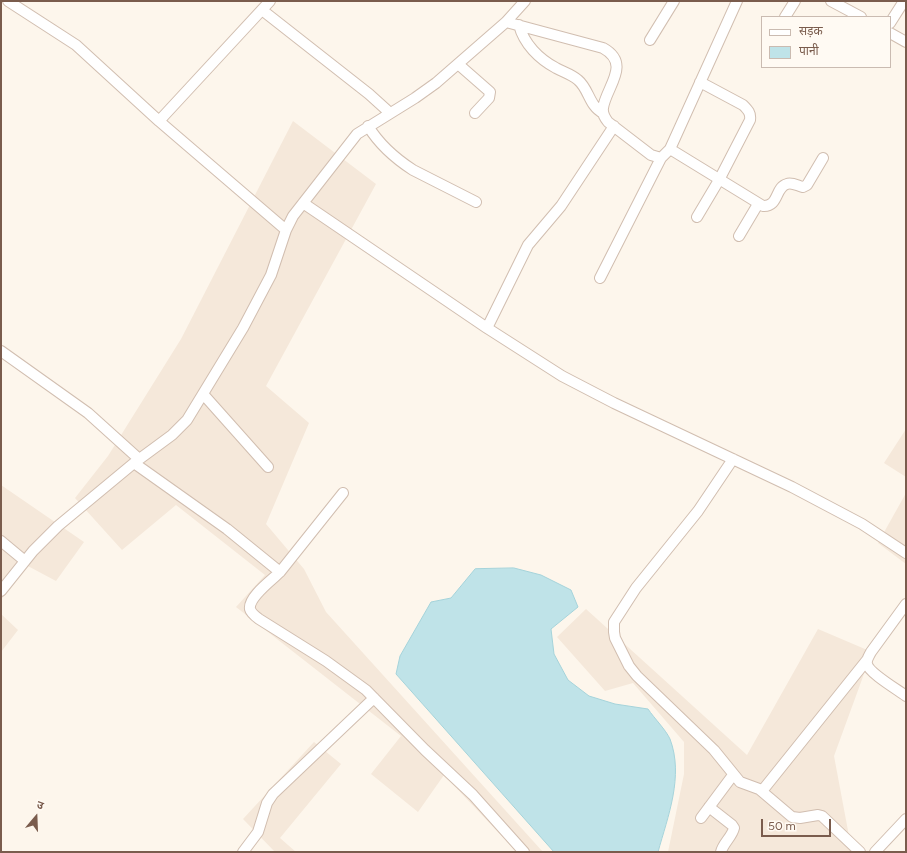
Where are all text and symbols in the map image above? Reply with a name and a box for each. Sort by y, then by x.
legend [761,16,891,68]
text: सड़क [799,24,823,38]
text: पानी [799,44,819,58]
north arrow [16,797,56,837]
text: उ [35,798,45,812]
scale bar [763,811,833,837]
text: 50 m [768,819,796,833]

